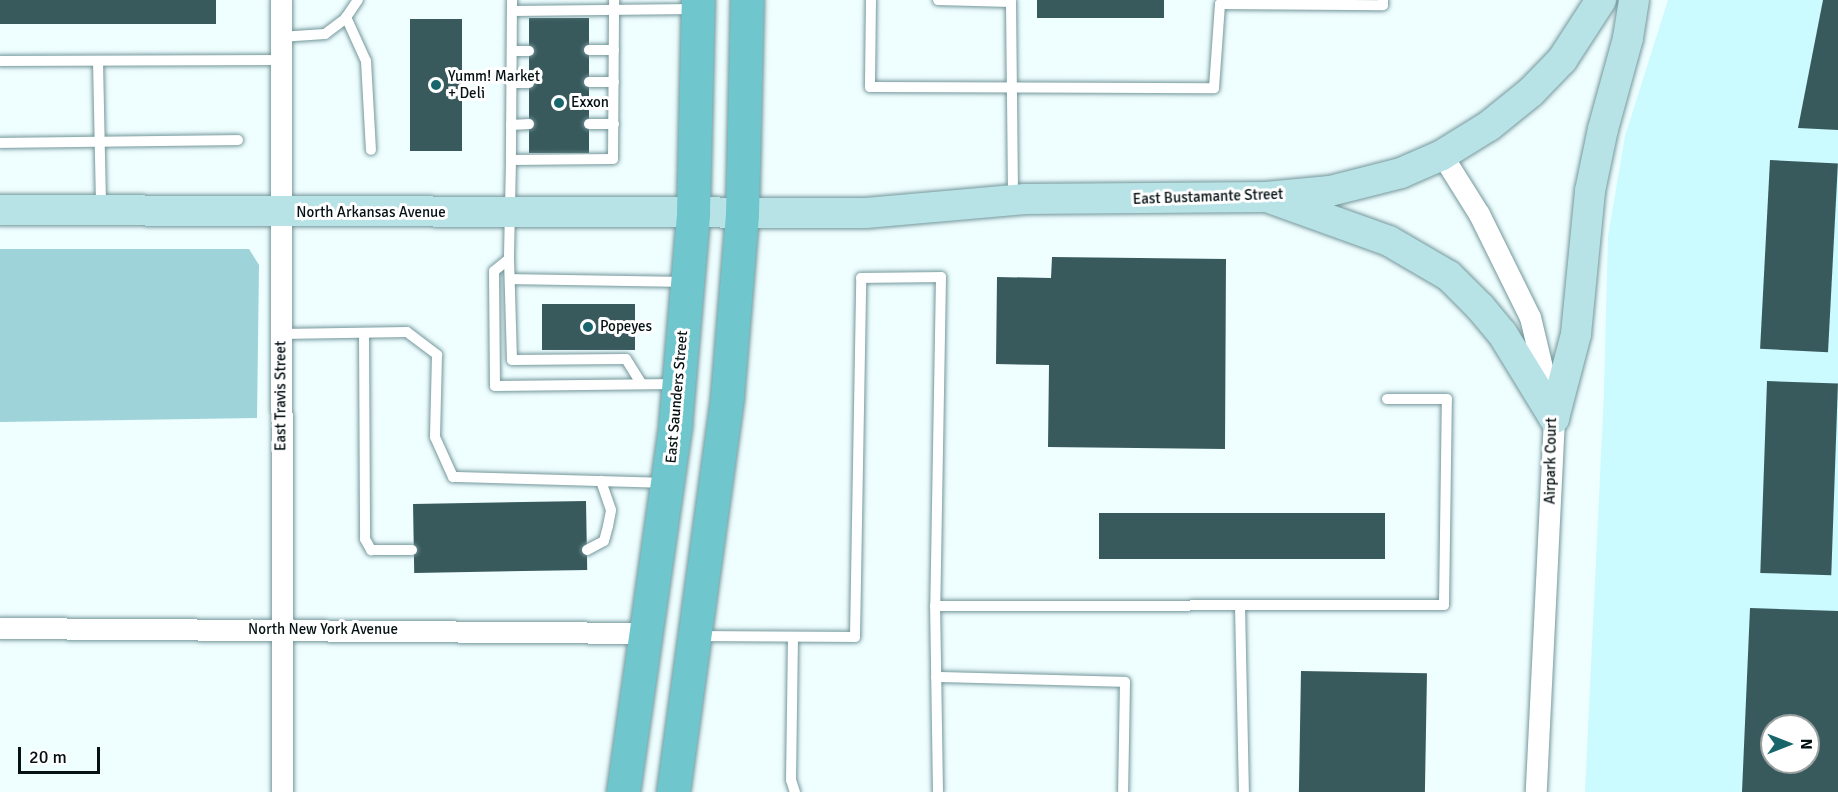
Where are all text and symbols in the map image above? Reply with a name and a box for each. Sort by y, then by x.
place label: Yumm! Market + Deli [448,67,540,102]
marker: Yumm! Market + Deli [429,78,443,92]
place label: Exxon [571,94,609,112]
marker: Exxon [552,96,566,110]
street label: East Bustamante Street [1132,185,1284,209]
street label: North Arkansas Avenue [296,204,446,222]
place label: Popeyes [600,318,652,336]
marker: Popeyes [581,320,595,334]
street label: East Saunders Street [662,330,692,464]
street label: East Travis Street [272,341,290,451]
street label: Airpark Court [1541,418,1561,504]
street label: North New York Avenue [248,621,398,639]
north arrow [1760,714,1820,774]
scale bar [21,735,104,773]
text: N [1796,738,1816,750]
text: 20 m [29,746,67,768]

